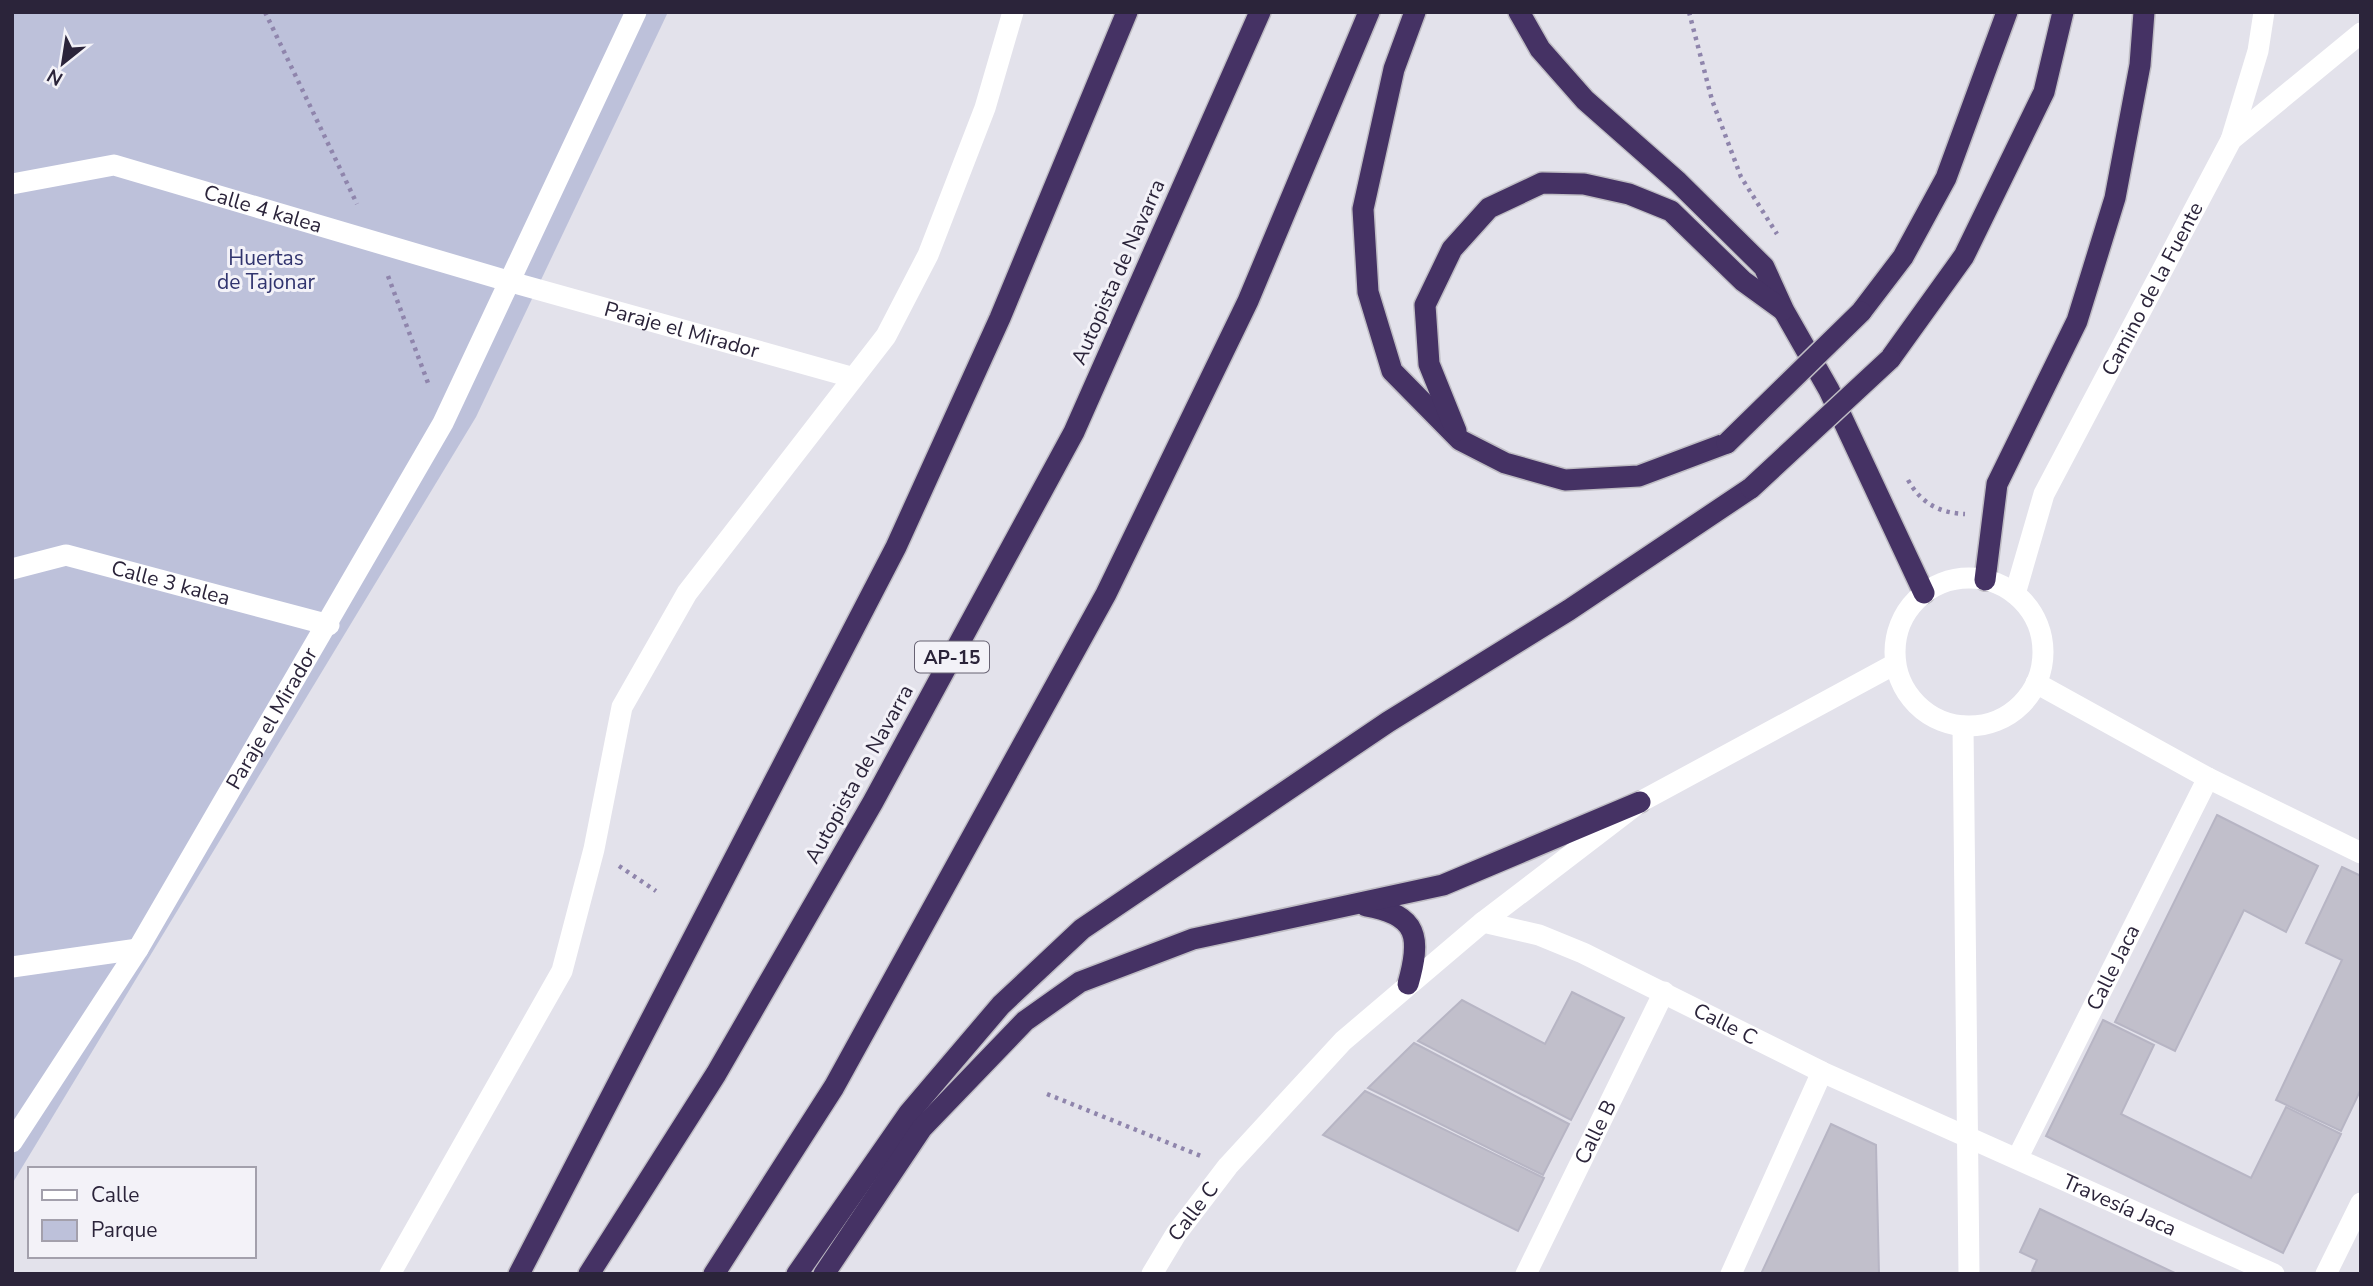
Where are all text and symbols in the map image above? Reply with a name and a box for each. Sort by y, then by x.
north arrow [28,28,98,98]
text: N [42,62,68,92]
street label: Autopista de Navarra [1065,175,1171,369]
street label: Calle 4 kalea [200,178,325,240]
street label: Camino de la Fuente [2095,197,2210,381]
park label: Huertas de Tajonar [217,244,316,296]
street label: Paraje el Mirador [601,295,763,365]
street label: Calle 3 kalea [108,554,233,612]
street label: Paraje el Mirador [220,642,324,795]
road number: AP-15 [915,642,989,672]
street label: Autopista de Navarra [798,680,920,868]
street label: Calle Jaca [2080,920,2146,1015]
street label: Calle C [1689,996,1762,1052]
street label: Calle B [1568,1095,1623,1169]
legend [28,1167,256,1258]
street label: Travesía Jaca [2058,1167,2181,1243]
street label: Calle C [1161,1176,1225,1247]
text: Calle [91,1181,139,1209]
text: Parque [91,1216,158,1244]

